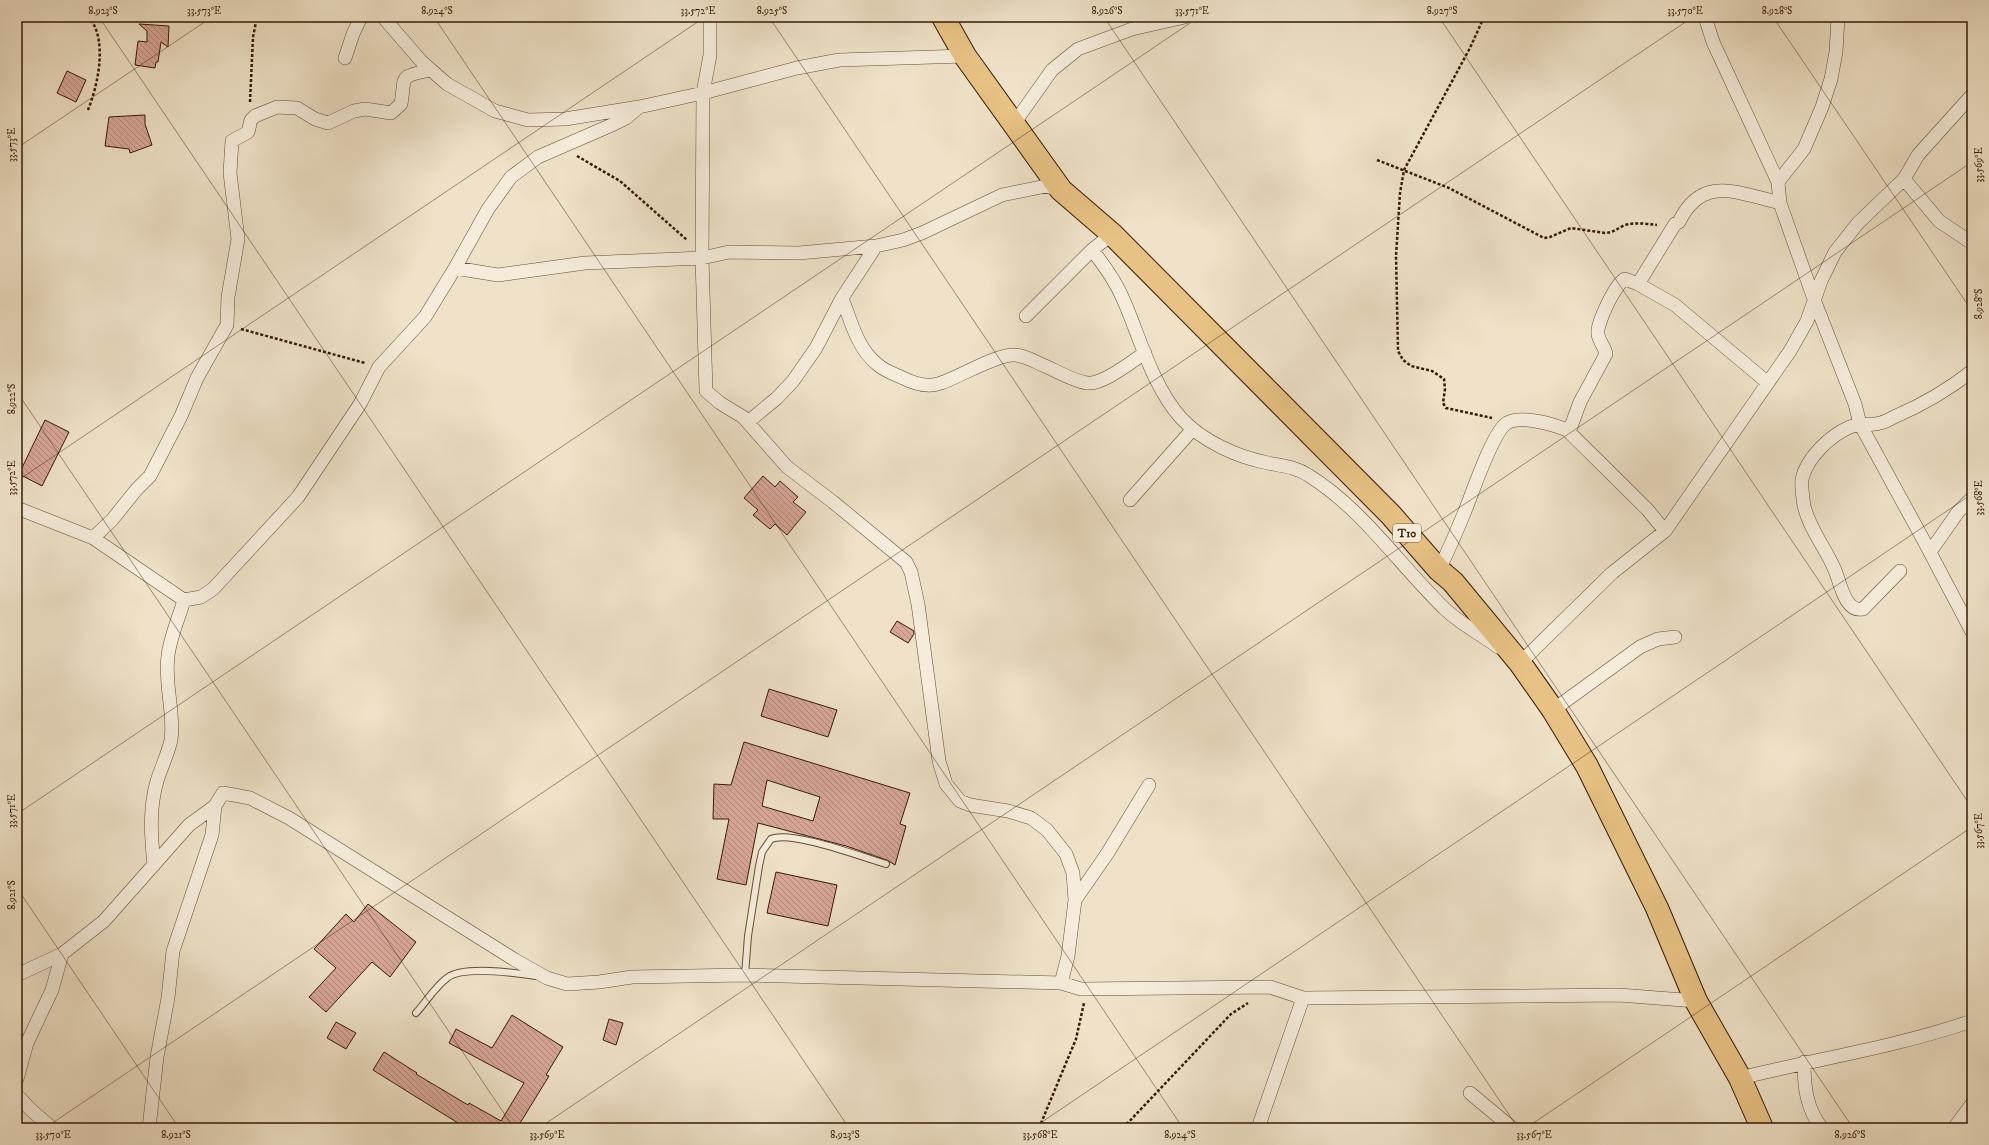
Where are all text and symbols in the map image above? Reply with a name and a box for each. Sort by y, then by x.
text: 8.923°S [88,5,118,17]
text: 33.573°E [187,5,221,17]
text: 8.924°S [421,5,453,17]
text: 33.572°E [680,5,716,17]
text: 8.925°S [757,5,787,17]
text: 8.926°S [1092,5,1122,17]
text: 33.571°E [1175,5,1209,17]
text: 8.927°S [1427,5,1457,17]
text: 33.570°E [1667,5,1703,17]
text: 8.928°S [1762,5,1792,17]
text: 33.573°E [6,128,18,162]
text: 33.569°E [1973,147,1985,183]
text: 8.928°S [1973,289,1985,319]
text: 8.922°S [6,384,18,414]
text: 33.572°E [6,460,18,496]
text: 33.568°E [1973,480,1985,516]
road number: T10 [1393,524,1421,542]
text: 33.571°E [6,794,18,828]
text: 33.567°E [1973,813,1985,849]
text: 8.921°S [6,880,18,910]
text: 33.570°E [35,1129,71,1141]
text: 8.921°S [161,1129,191,1141]
text: 33.569°E [529,1129,565,1141]
text: 8.923°S [830,1129,860,1141]
text: 33.568°E [1022,1129,1058,1141]
text: 8.924°S [1164,1129,1196,1141]
text: 33.567°E [1516,1129,1552,1141]
text: 8.926°S [1835,1129,1865,1141]

